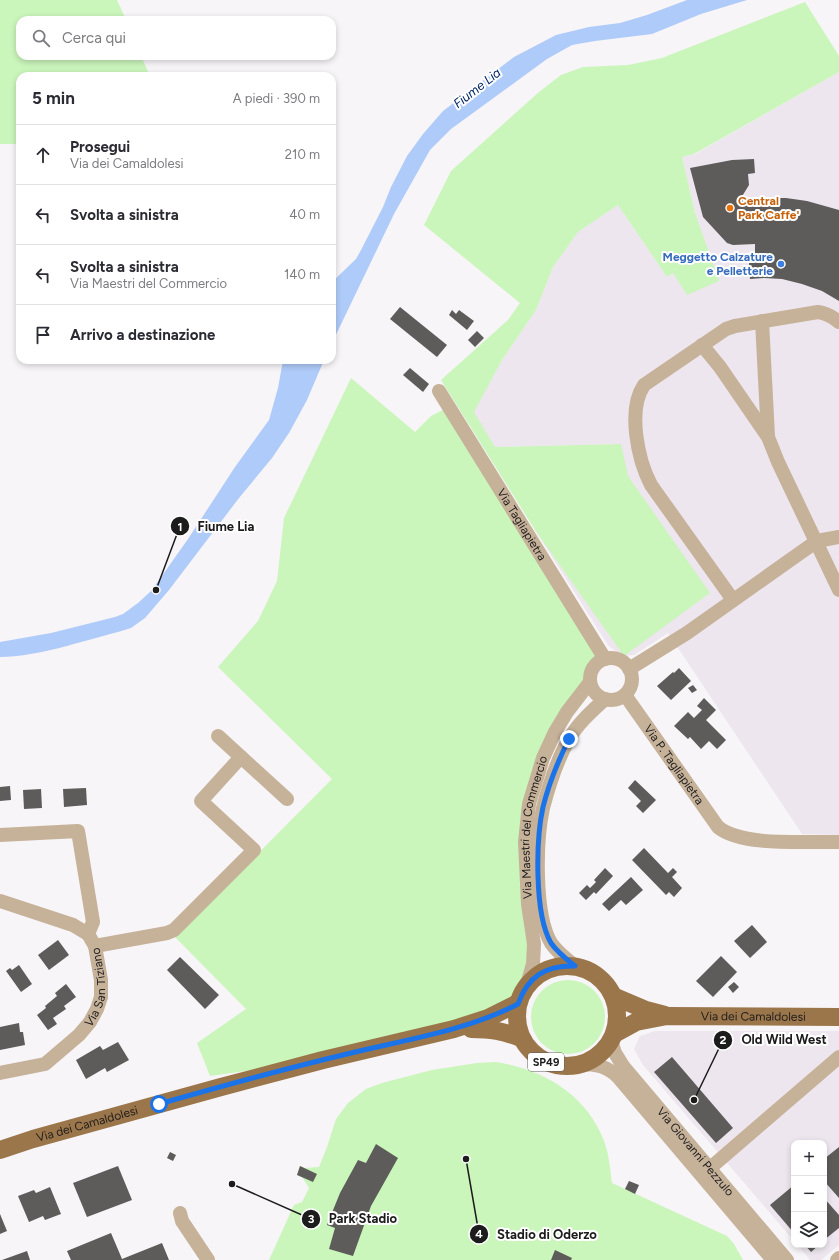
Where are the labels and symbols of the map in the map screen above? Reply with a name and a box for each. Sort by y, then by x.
water label: Fiume Lia [450,65,504,111]
place label: Central Park Caffe' [738,194,799,222]
marker: Central Park Caffe' [725,203,735,213]
place label: Meggetto Calzature e Pelletterie [663,250,773,278]
marker: Meggetto Calzature e Pelletterie [776,259,786,269]
street label: Via Tagliapietra [494,486,549,563]
callout: Fiume Lia [170,514,263,539]
text: Fiume Lia [198,519,255,534]
text: 1 [177,520,183,534]
street label: Via P. Tagliapietra [641,722,707,807]
route end [560,730,578,748]
street label: Via Maestri del Commercio [518,754,550,899]
street label: Via San Tiziano [82,947,108,1030]
street label: Via dei Camaldolesi [701,1009,806,1024]
callout: Old Wild West [713,1027,835,1052]
text: Old Wild West [741,1032,827,1047]
text: 2 [720,1033,727,1047]
road number: SP49 [528,1053,564,1071]
route start [150,1095,168,1113]
street label: Via dei Camaldolesi [35,1103,140,1145]
street label: Via Giovanni Pezzulo [654,1104,737,1199]
callout: Park Stadio [301,1206,405,1231]
text: Park Stadio [329,1211,398,1226]
text: 3 [308,1212,315,1226]
callout: Stadio di Oderzo [469,1222,605,1247]
text: 4 [475,1227,483,1241]
text: Stadio di Oderzo [497,1227,597,1242]

